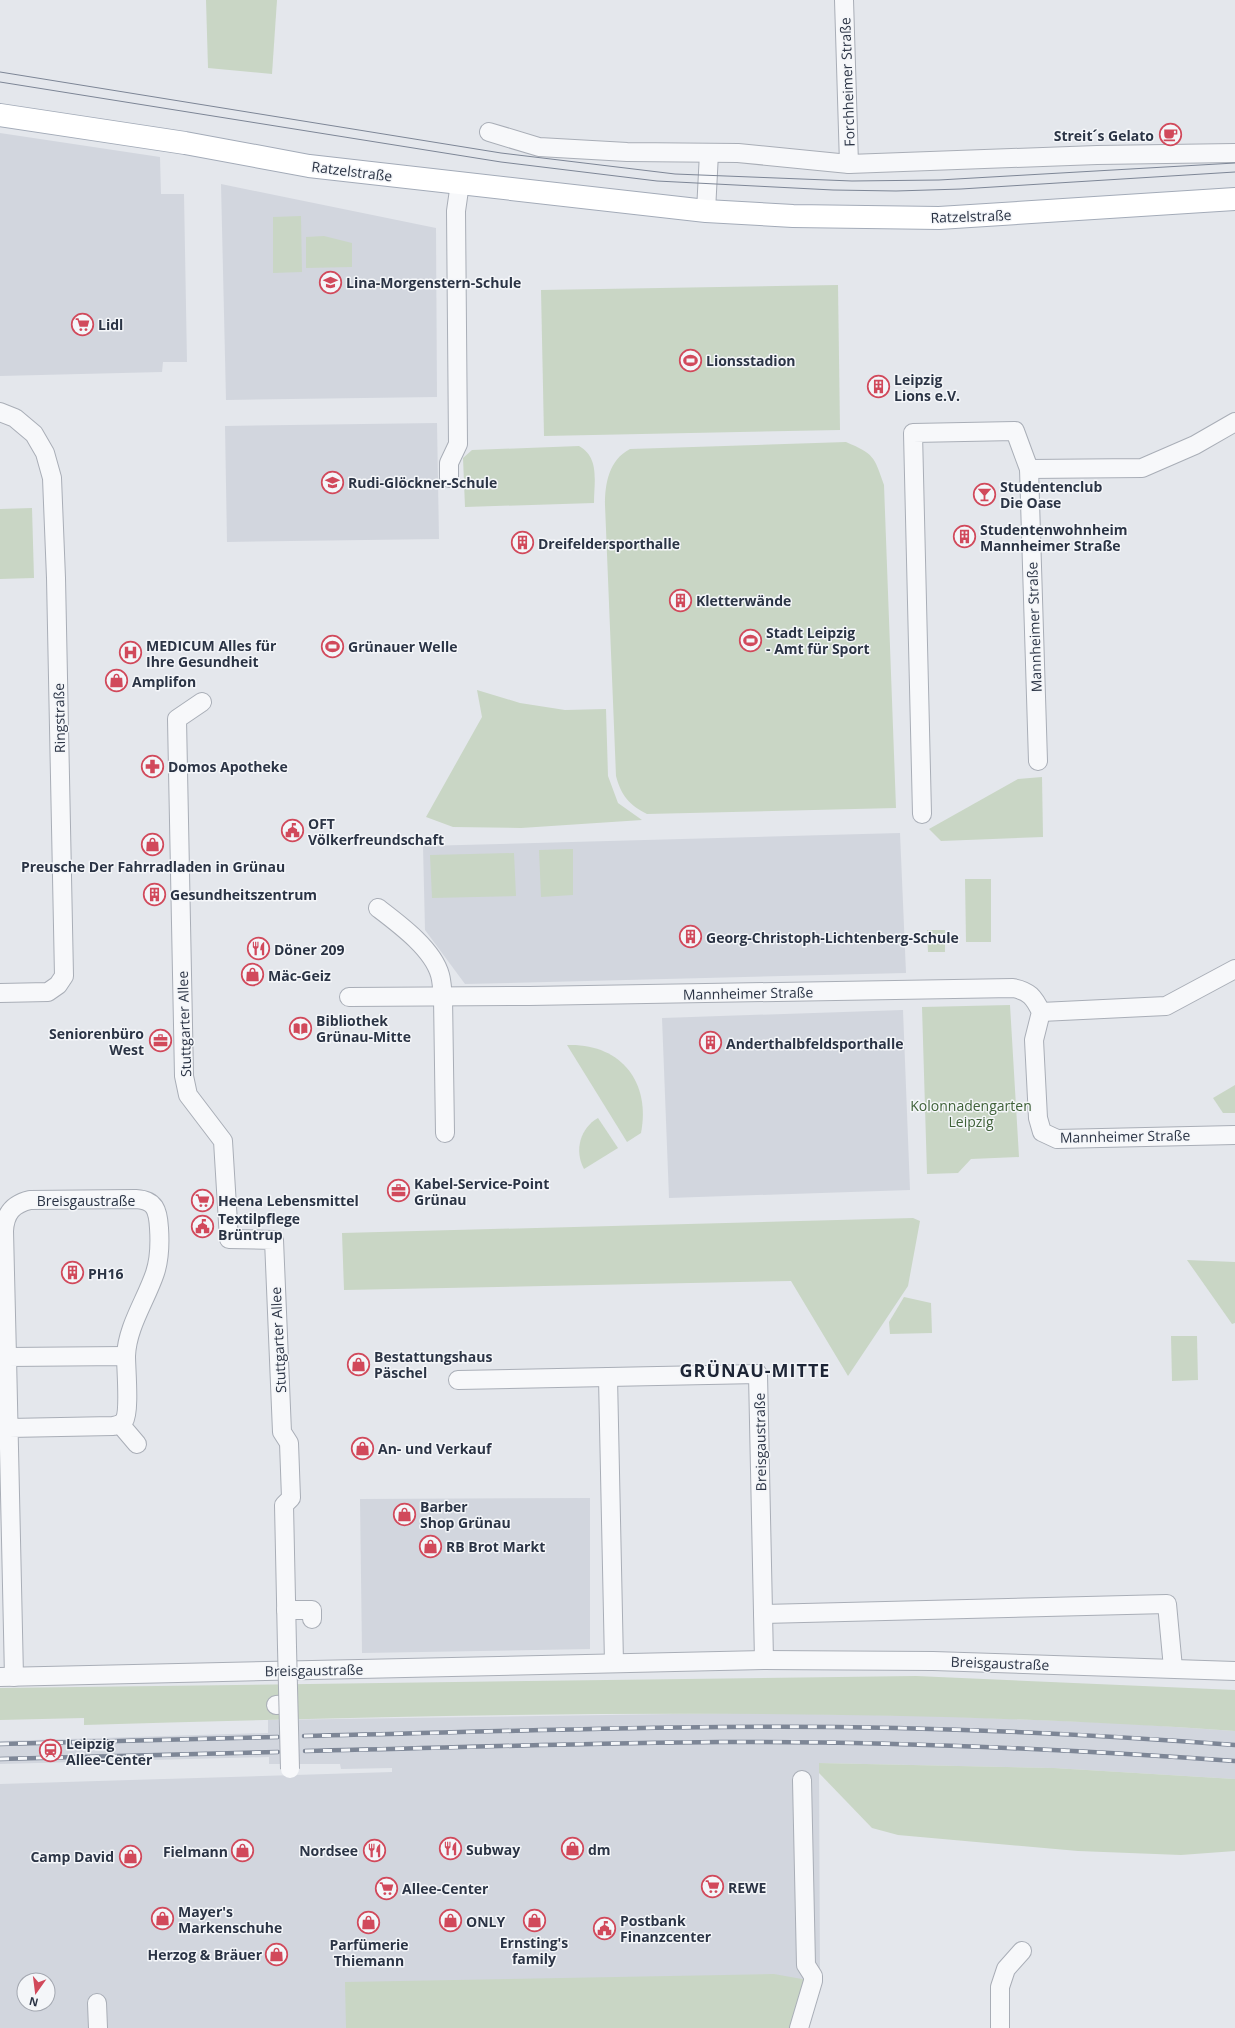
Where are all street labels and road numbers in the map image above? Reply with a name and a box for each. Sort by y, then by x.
street label: Forchheimer Straße [835,17,859,147]
street label: Ratzelstraße [311,157,394,185]
street label: Ratzelstraße [930,205,1012,227]
street label: Mannheimer Straße [1022,561,1046,693]
street label: Ringstraße [49,683,69,753]
street label: Stuttgarter Allee [173,970,195,1077]
street label: Mannheimer Straße [683,982,814,1004]
street label: Mannheimer Straße [1060,1125,1191,1147]
street label: Breisgaustraße [37,1191,135,1210]
street label: Stuttgarter Allee [266,1286,290,1394]
street label: Breisgaustraße [750,1392,770,1491]
street label: Breisgaustraße [950,1652,1050,1674]
street label: Breisgaustraße [265,1660,364,1680]

